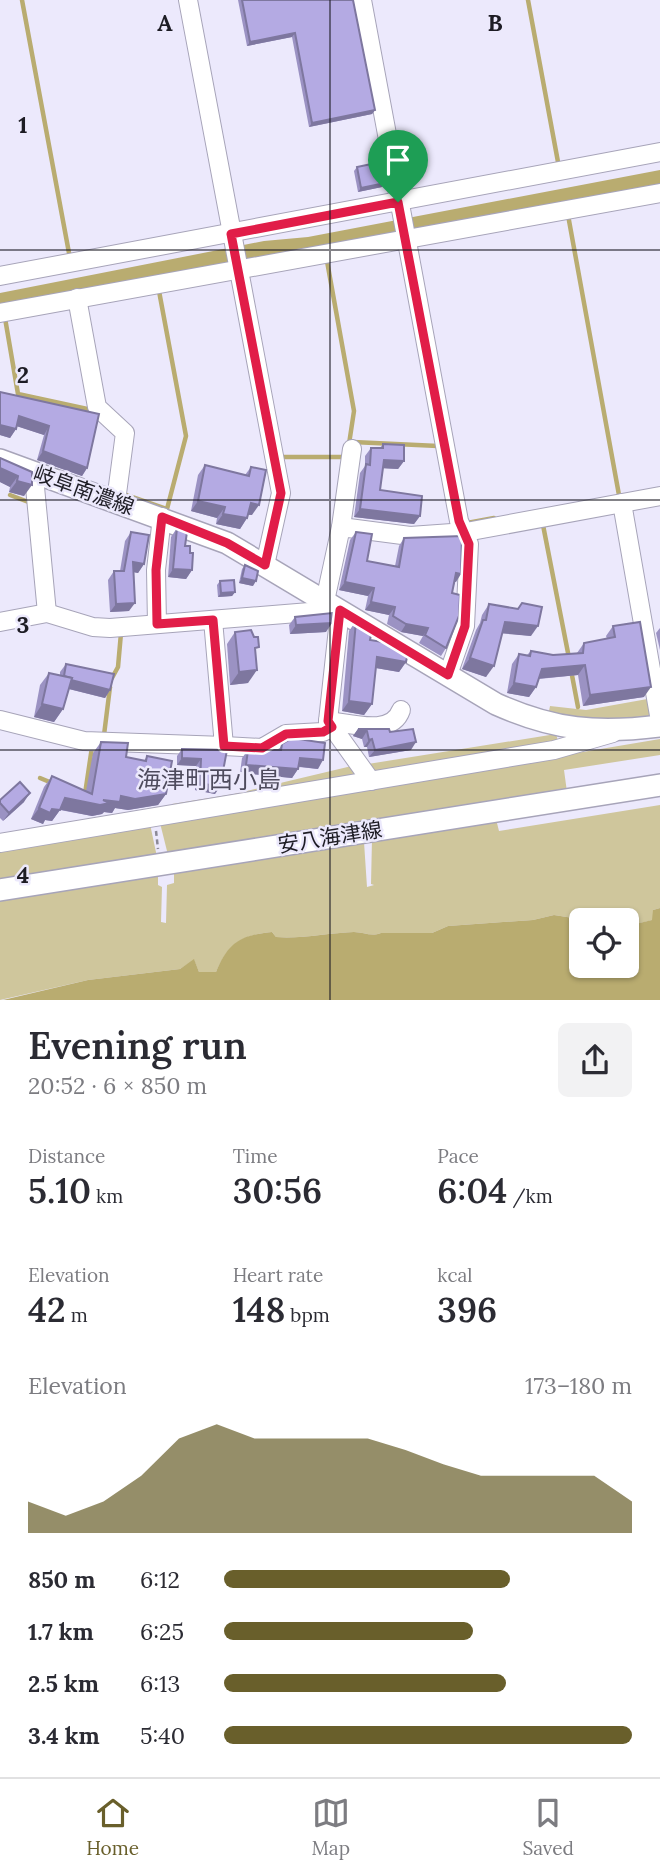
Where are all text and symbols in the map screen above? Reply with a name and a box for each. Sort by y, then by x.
text: A [157,8,173,37]
text: B [487,8,503,37]
text: 1 [18,110,28,139]
pin [368,130,428,202]
icon: arrive [379,141,417,179]
text: 2 [17,360,29,389]
street label: 岐阜南濃線 [30,459,138,521]
text: 3 [17,610,29,639]
district label: 海津町西小島 [137,764,281,795]
street label: 安八海津線 [276,815,384,859]
text: 4 [17,860,29,889]
map controls [569,908,639,978]
button: locate [569,908,639,978]
text: Evening run [28,1021,247,1069]
button: share [558,1023,632,1097]
text: 20:52 · 6 × 850 m [28,1071,207,1100]
text: Distance [28,1144,105,1168]
text: Time [233,1144,277,1168]
text: Pace [437,1144,479,1168]
text: 5.10 [28,1168,91,1213]
text: 30:56 [233,1168,322,1213]
text: 6:04 [437,1168,507,1213]
text: km [91,1184,123,1208]
text: /km [507,1184,553,1208]
text: Elevation [28,1263,110,1287]
text: Heart rate [233,1263,323,1287]
text: kcal [437,1263,472,1287]
text: 42 [28,1287,66,1332]
text: 148 [233,1287,285,1332]
text: 396 [437,1287,497,1332]
text: m [66,1303,88,1327]
text: bpm [285,1303,330,1327]
text: Elevation [28,1371,127,1400]
text: 173–180 m [525,1371,632,1400]
text: 850 m [28,1565,95,1594]
text: 6:12 [140,1565,180,1594]
text: 1.7 km [28,1617,94,1646]
text: 6:25 [140,1617,184,1646]
text: 2.5 km [28,1669,99,1698]
text: 6:13 [140,1669,180,1698]
text: 3.4 km [28,1721,100,1750]
text: 5:40 [140,1721,185,1750]
tab: Home [86,1794,139,1860]
tab: Map [311,1794,350,1860]
tab: Saved [522,1794,574,1860]

